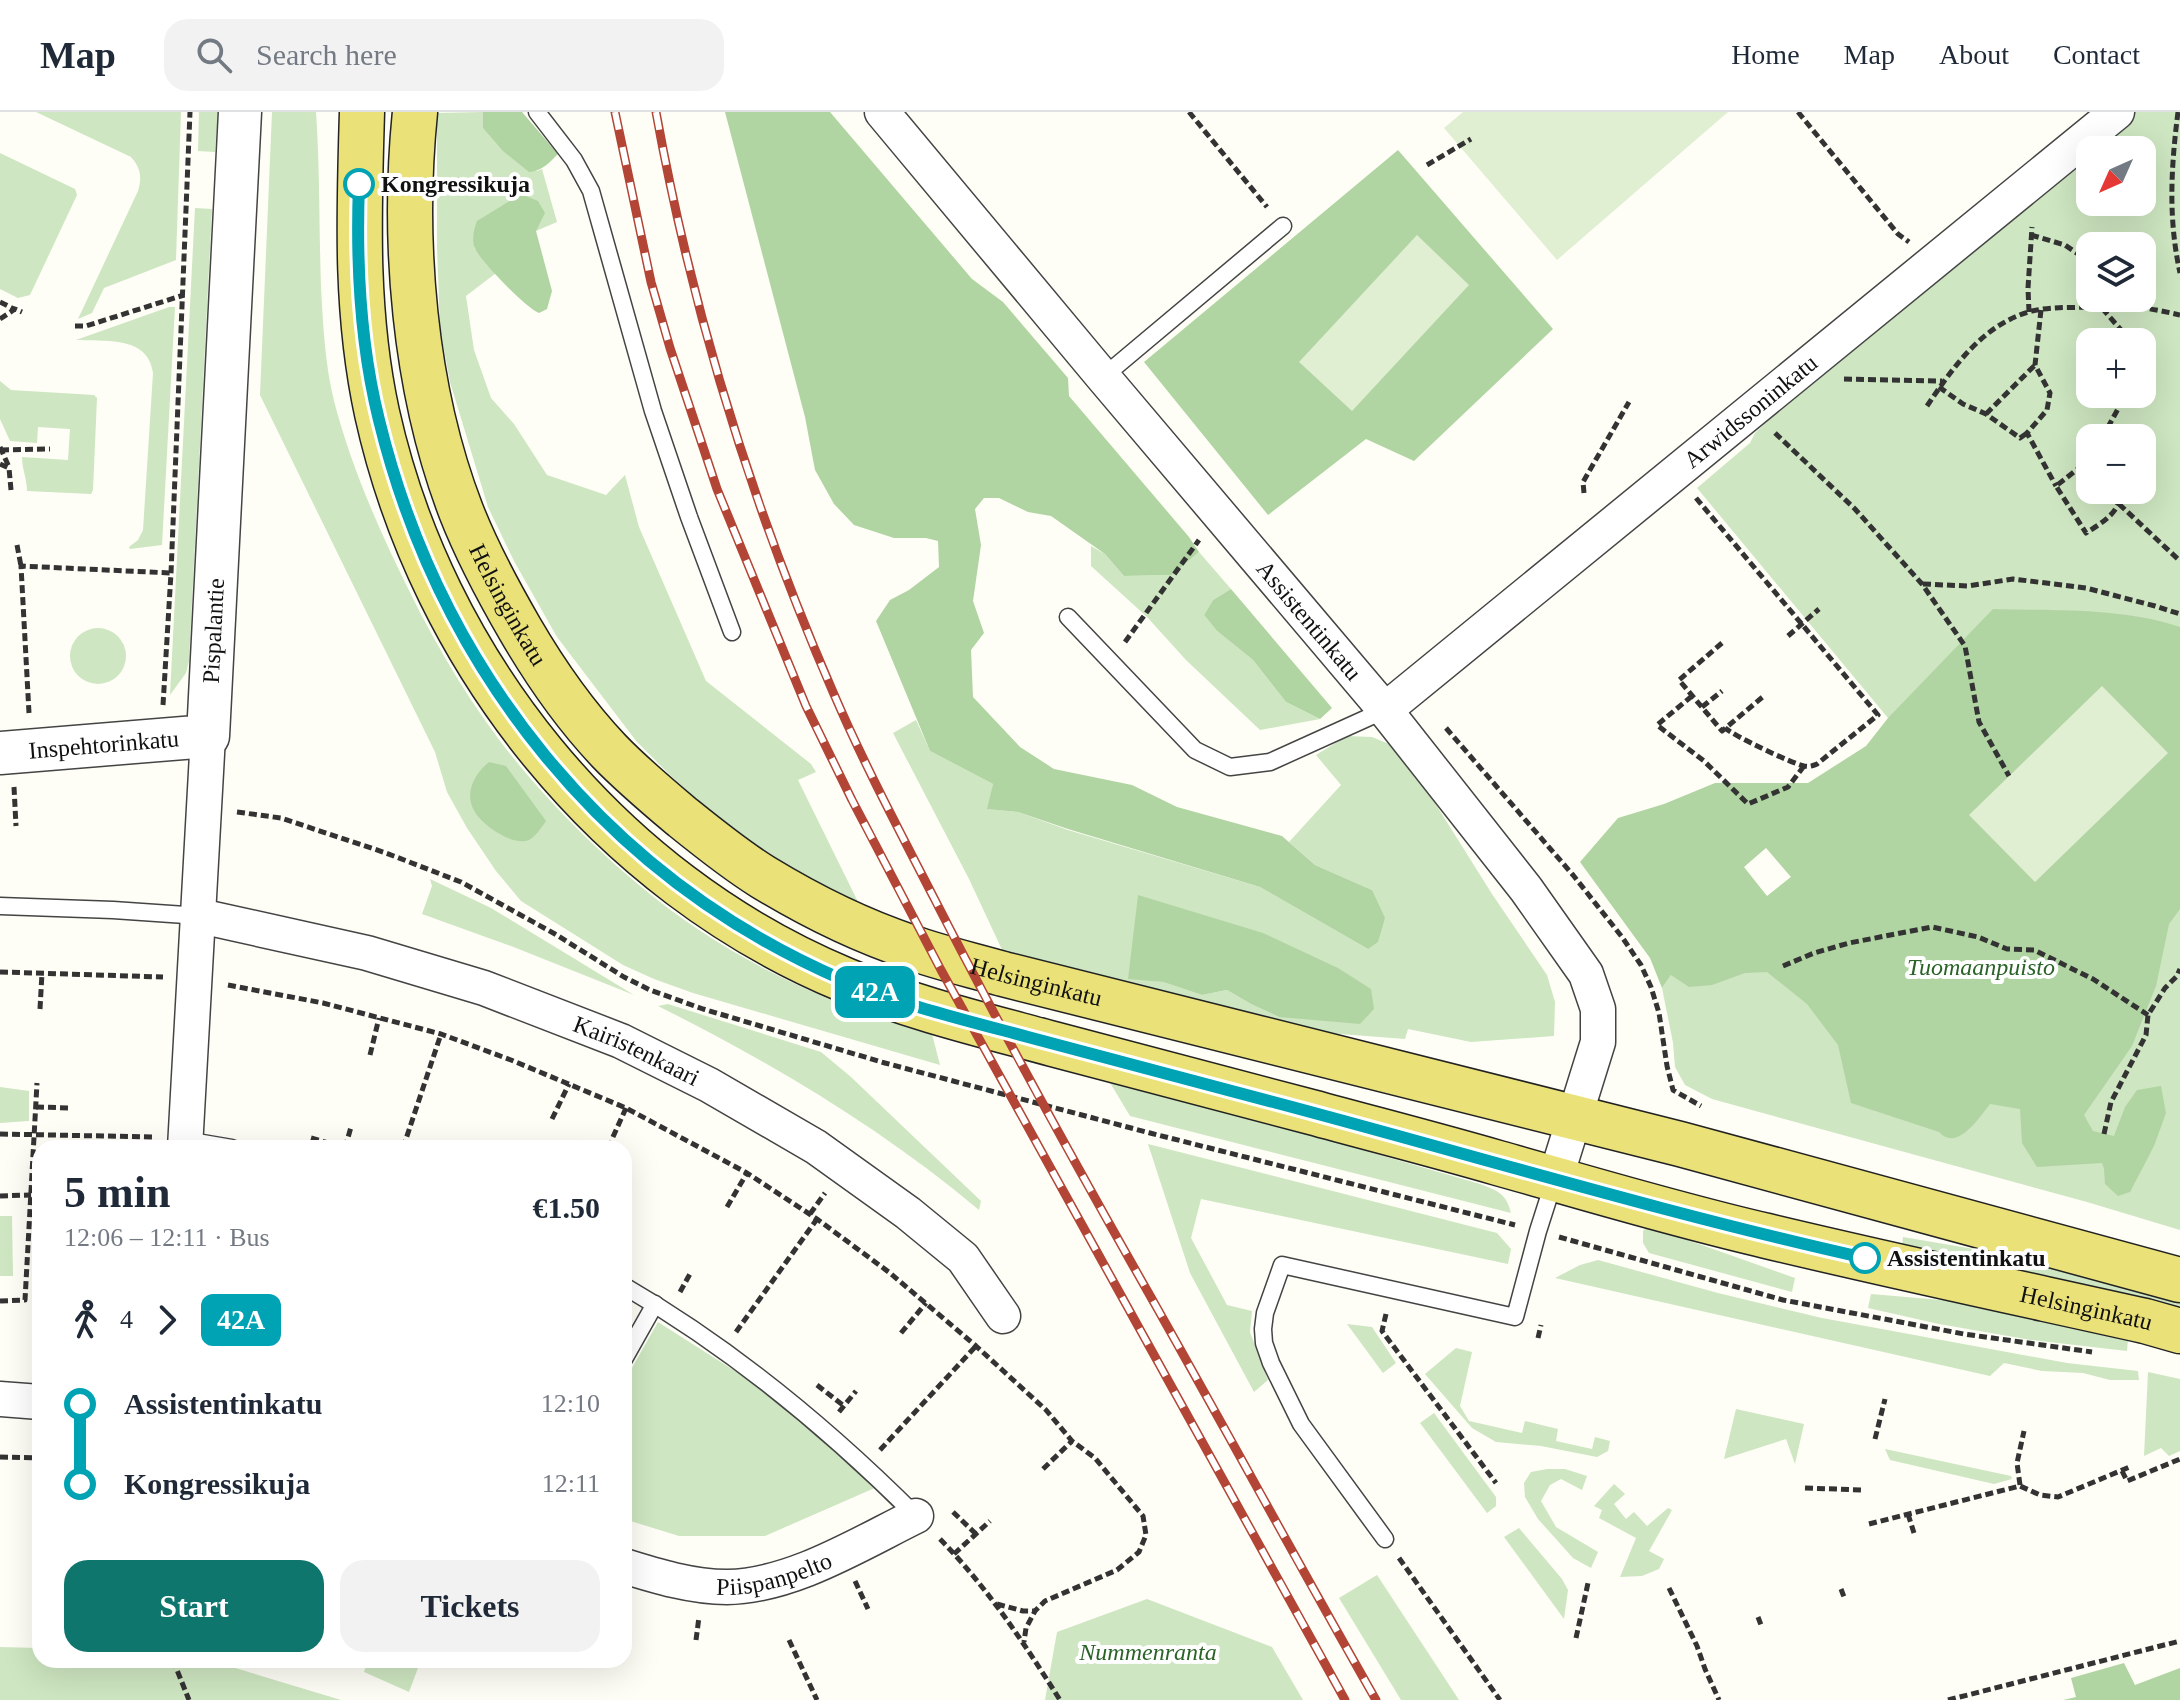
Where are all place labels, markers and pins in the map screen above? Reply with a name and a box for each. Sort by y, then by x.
marker: Kongressikuja [344,169,374,199]
place label: Kongressikuja [381,171,530,197]
marker: Assistentinkatu [1850,1243,1880,1273]
place label: Assistentinkatu [1887,1245,2046,1271]

